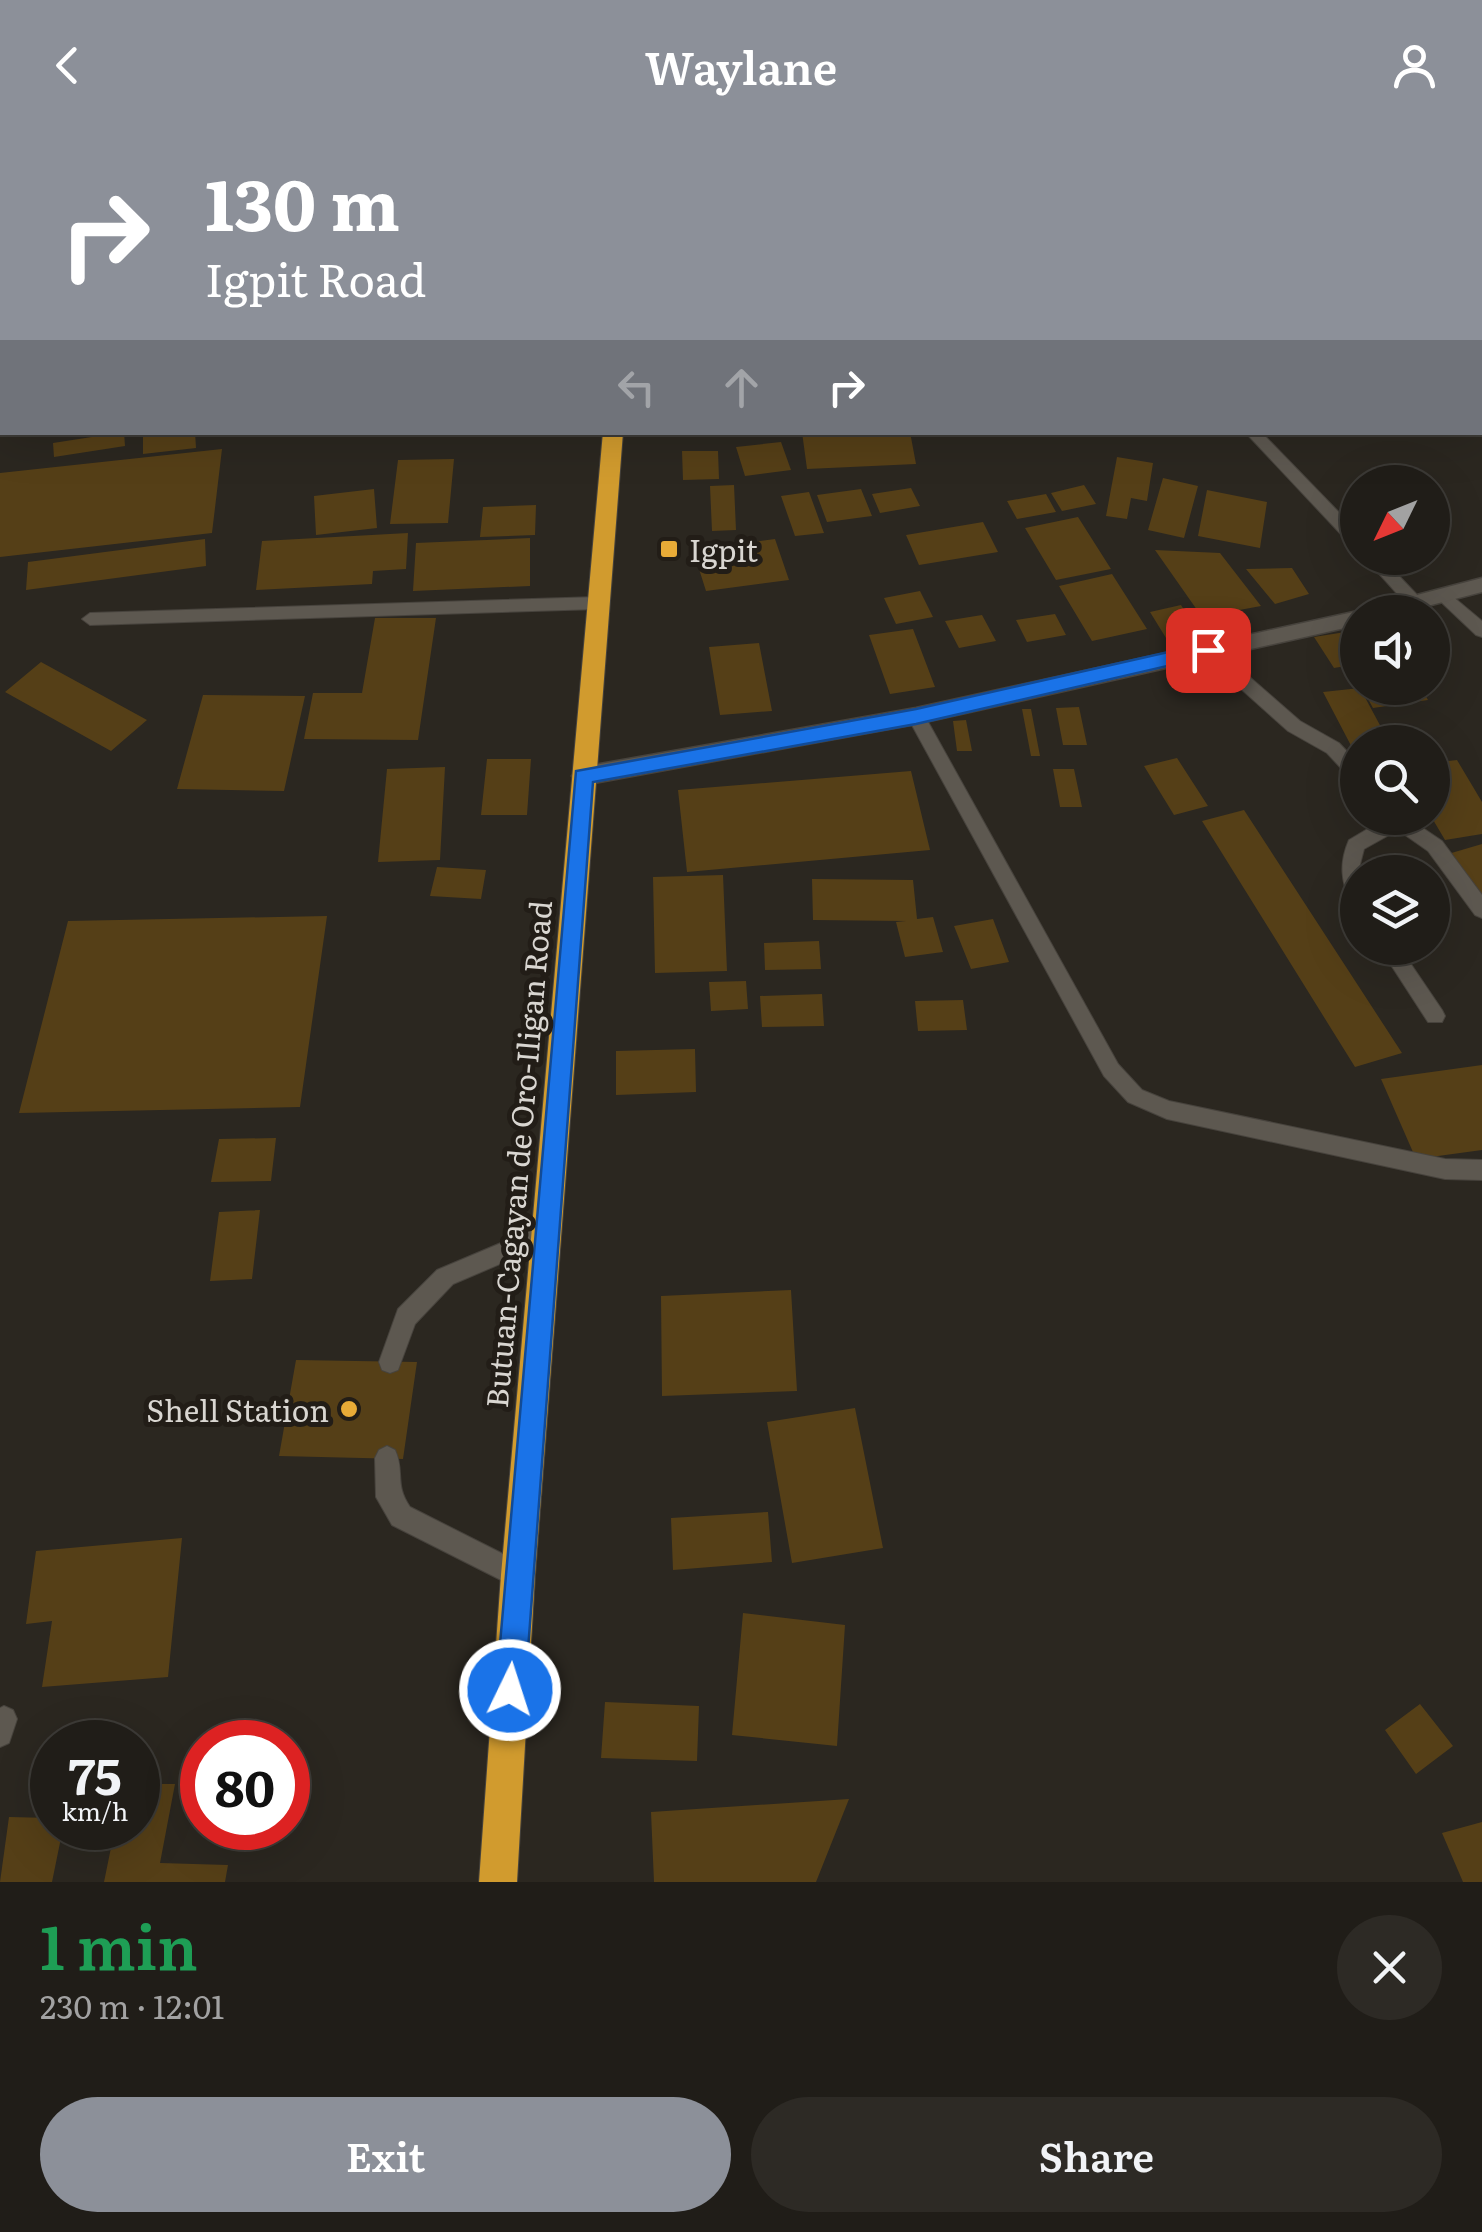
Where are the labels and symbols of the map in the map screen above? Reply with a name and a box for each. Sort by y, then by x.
north arrow [1340,465,1450,575]
place label: Igpit [689,527,758,571]
marker: Igpit [658,538,680,560]
pin [1166,608,1251,693]
street label: Butuan-Cagayan de Oro-Iligan Road [473,898,561,1410]
place label: Shell Station [146,1387,329,1431]
marker: Shell Station [338,1398,360,1420]
position arrow [458,1638,562,1742]
speed limit sign: 80 [180,1720,310,1850]

